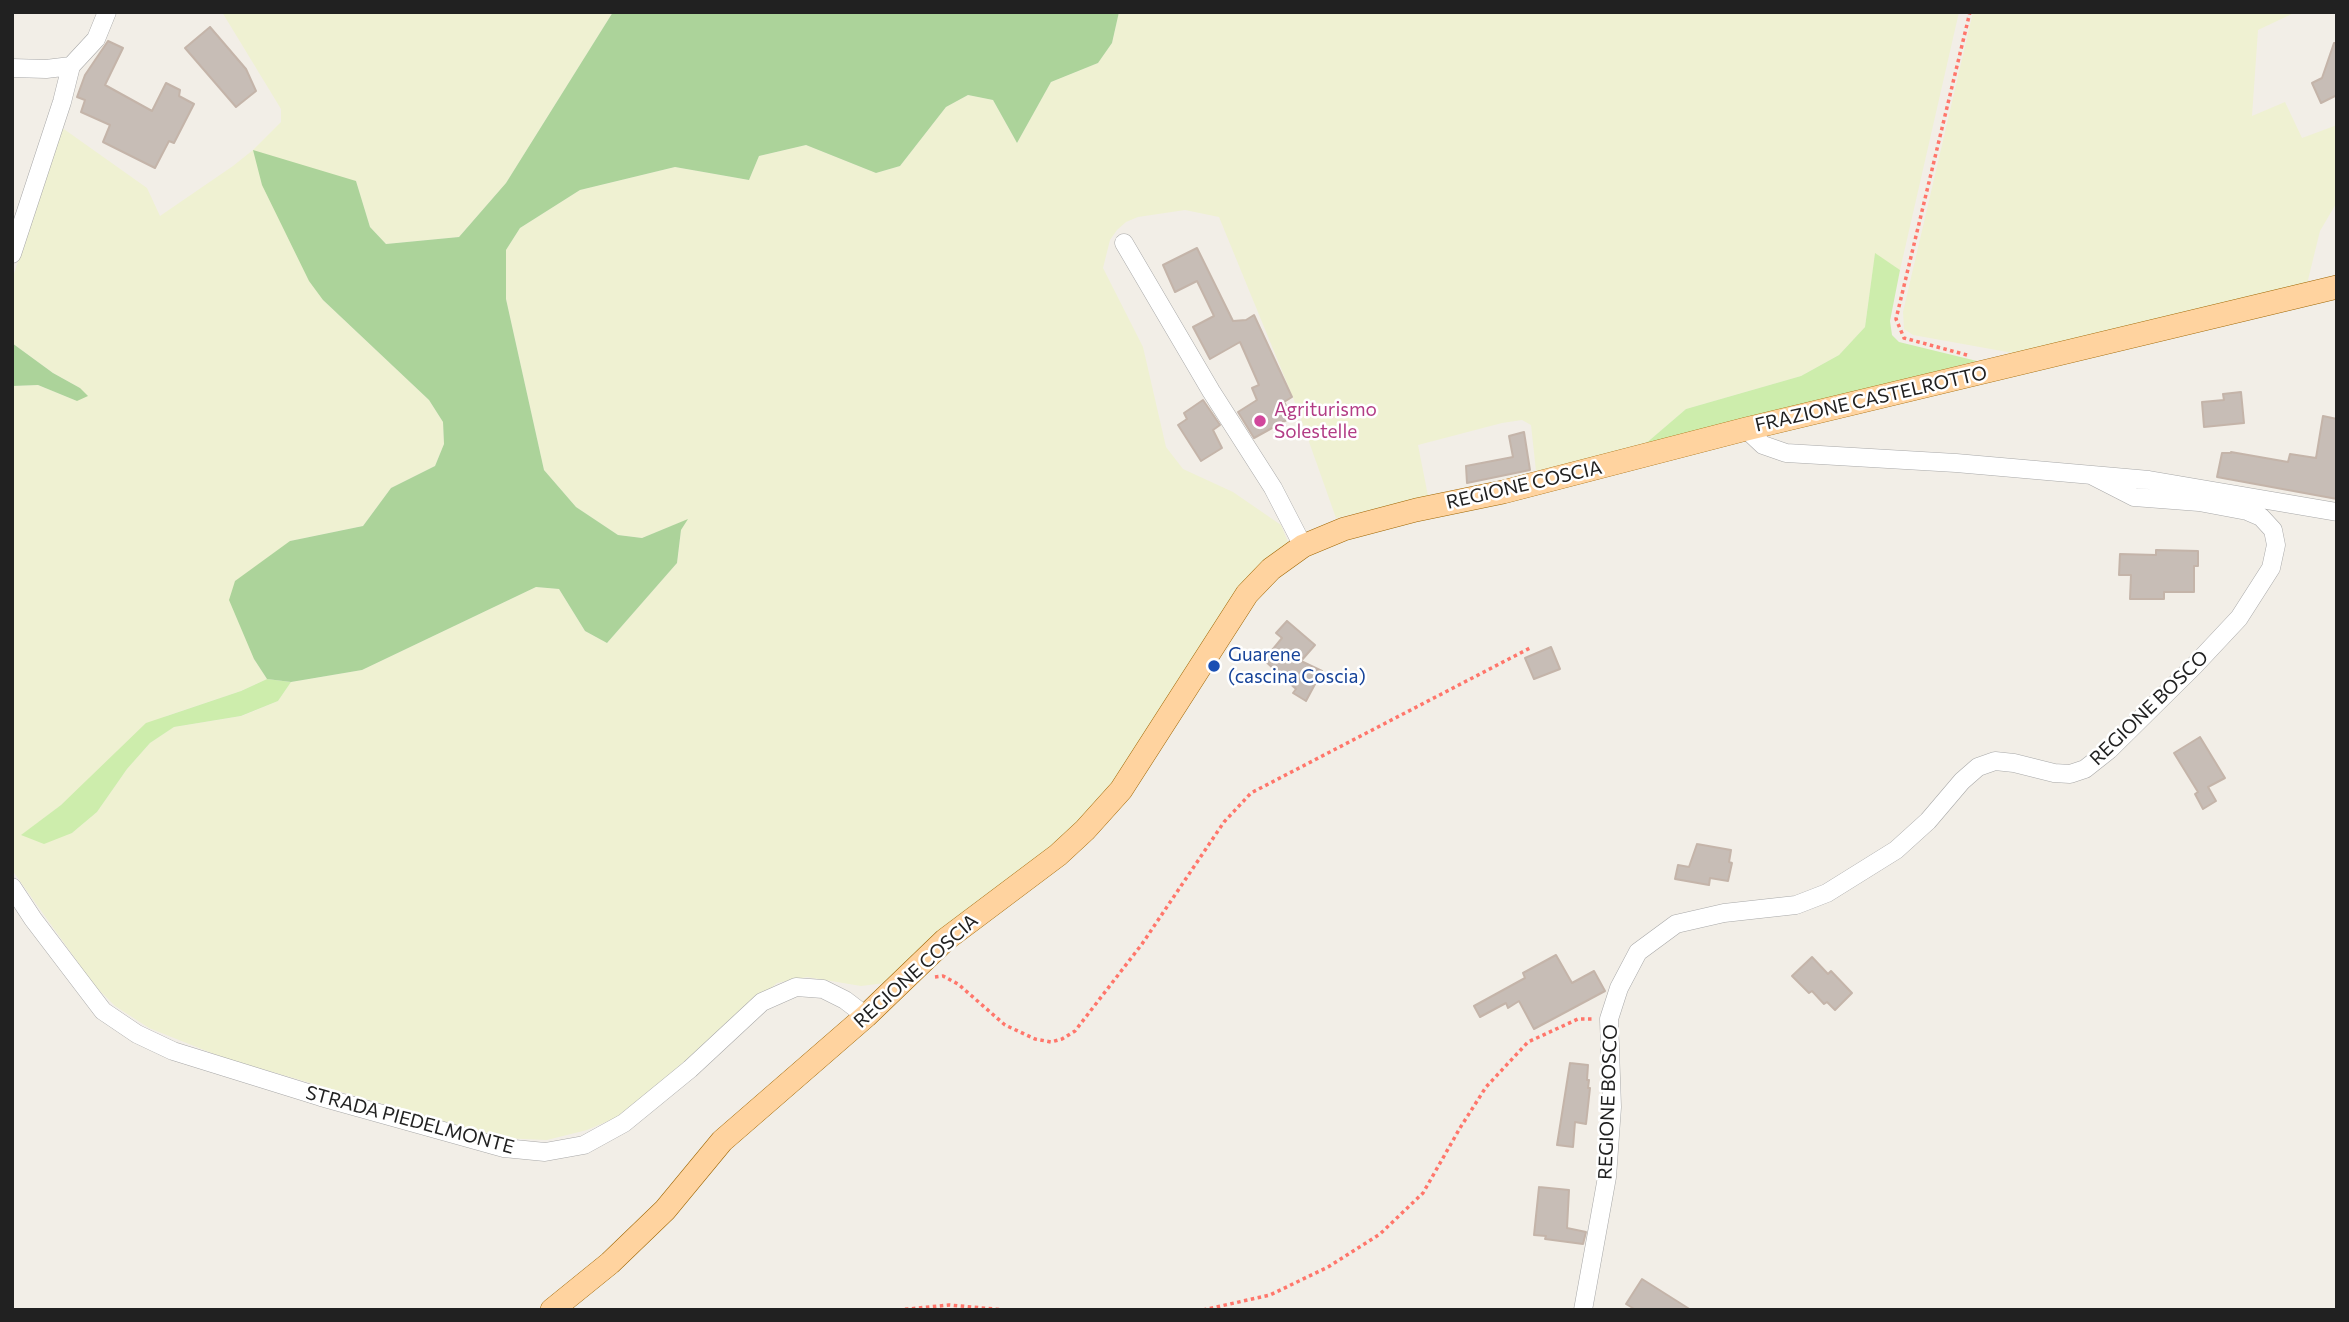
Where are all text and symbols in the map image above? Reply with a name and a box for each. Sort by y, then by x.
street label: FRAZIONE CASTELROTTO [1753,361,1989,437]
place label: Agriturismo Solestelle [1274,399,1377,443]
marker: Agriturismo Solestelle [1252,413,1268,429]
street label: REGIONE COSCIA [1444,456,1604,514]
place label: Guarene (cascina Coscia) [1228,644,1366,688]
street label: REGIONE BOSCO [2085,646,2213,770]
marker: Guarene (cascina Coscia) [1206,658,1222,674]
street label: REGIONE COSCIA [849,909,983,1033]
street label: REGIONE BOSCO [1594,1024,1622,1180]
street label: STRADA PIEDELMONTE [303,1081,517,1159]

